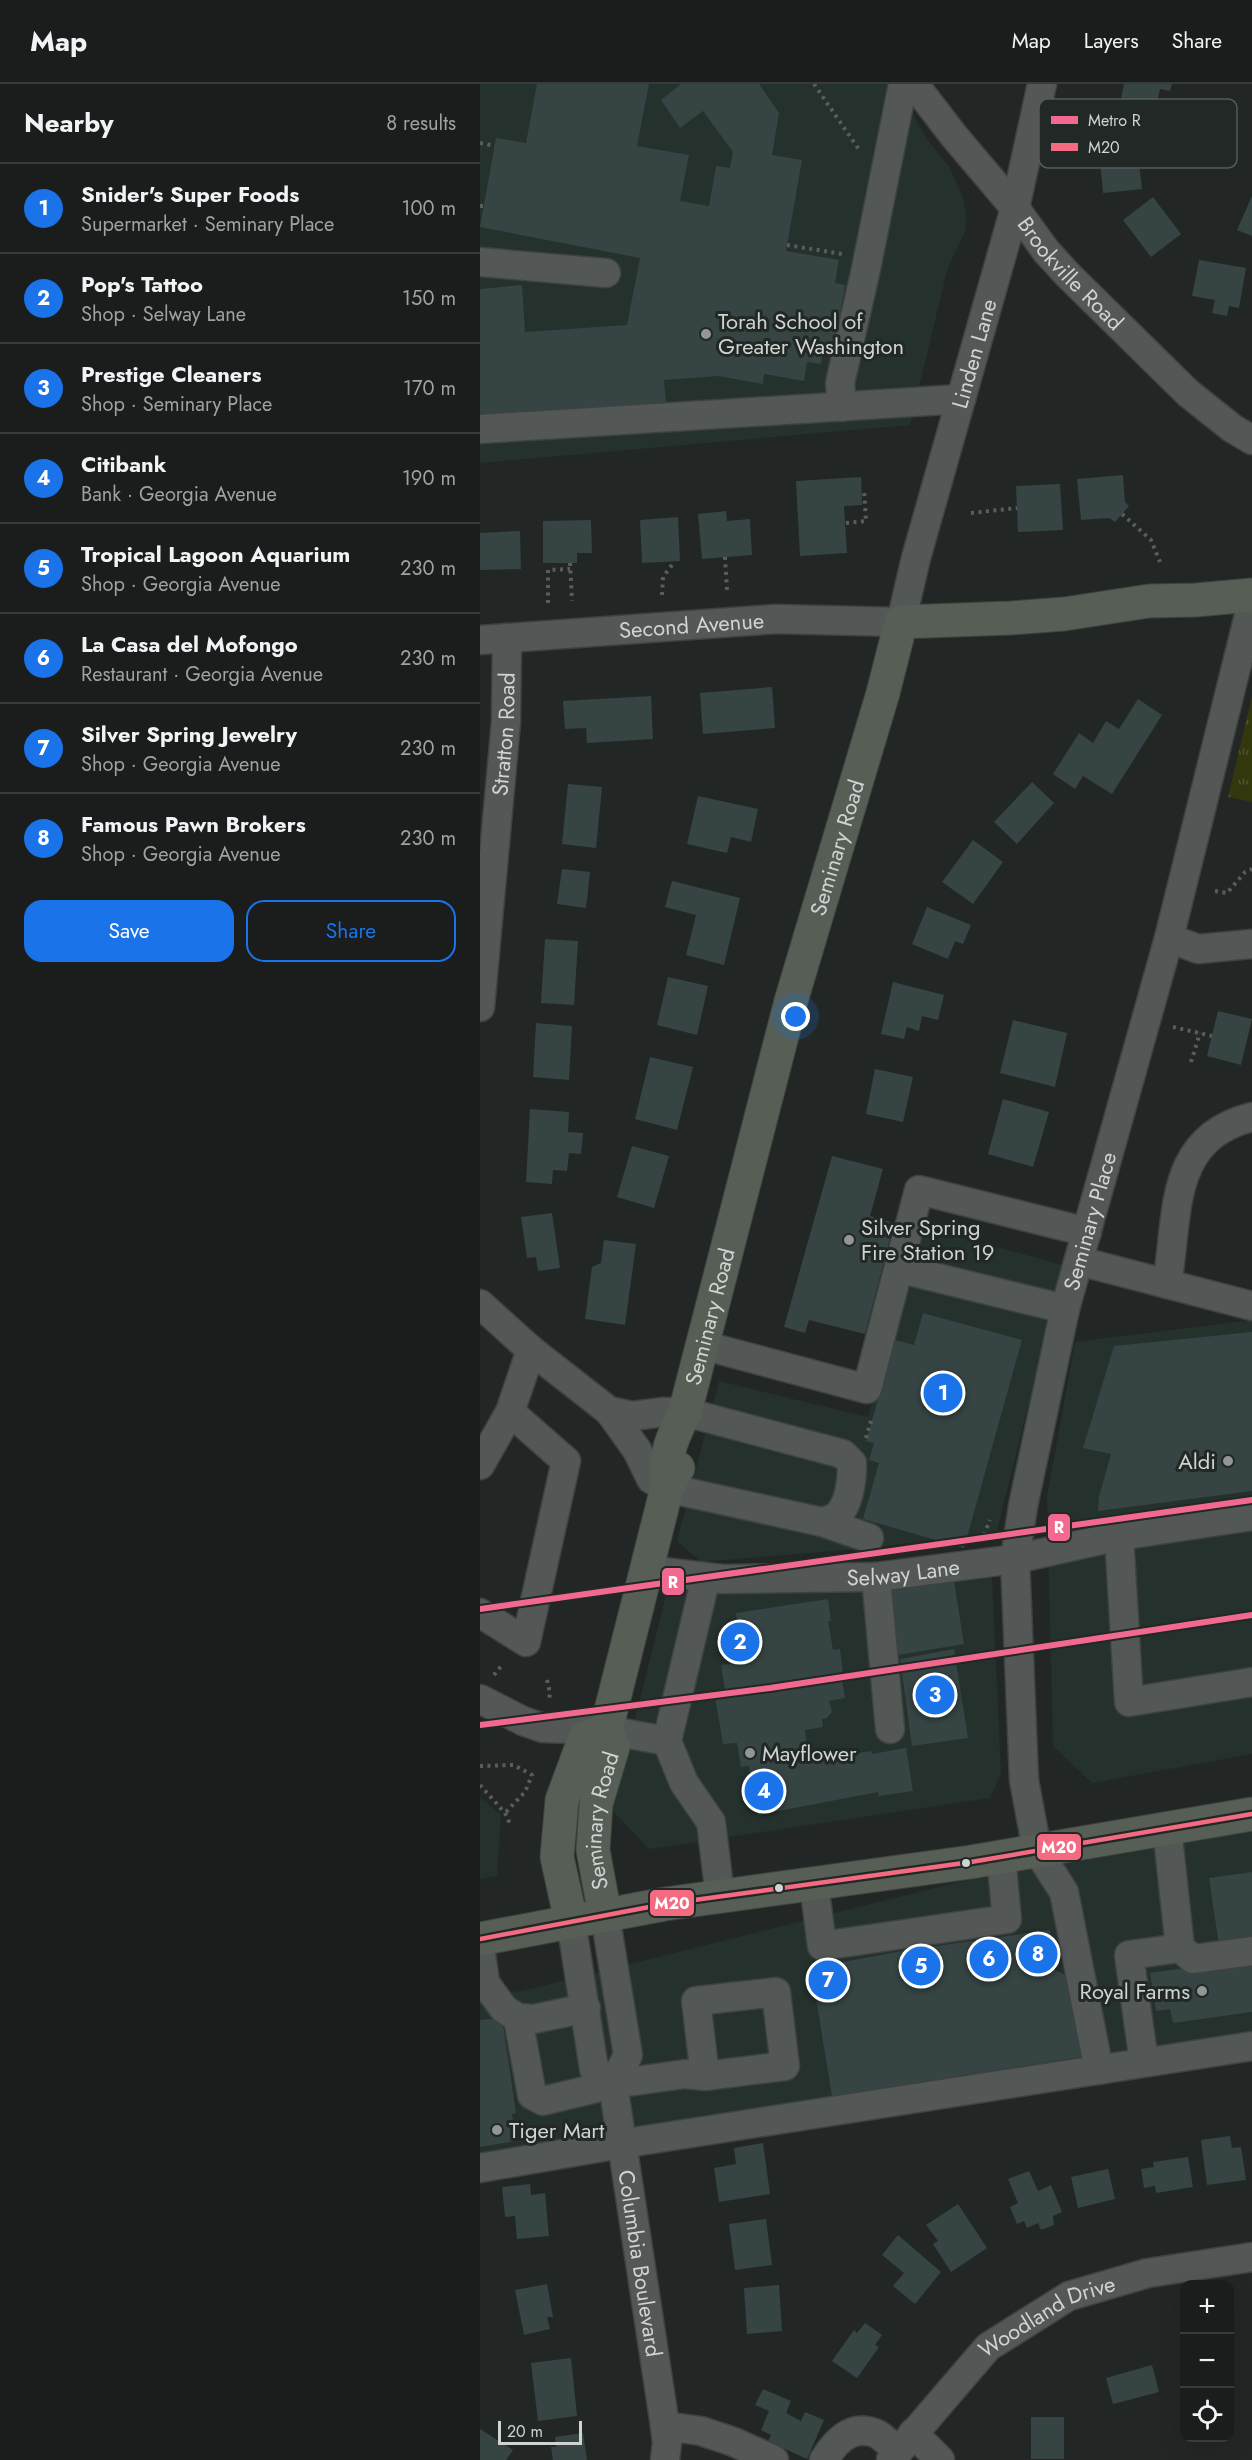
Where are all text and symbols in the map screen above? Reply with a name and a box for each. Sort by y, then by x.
text: Map [30,21,87,62]
text: Map [1012,26,1051,56]
text: Layers [1084,26,1139,56]
text: Share [1172,26,1222,56]
legend [1039,99,1237,168]
text: Nearby [24,104,113,142]
text: 8 results [386,109,456,138]
text: Metro R [1088,109,1141,132]
text: M20 [1088,136,1120,159]
text: Snider's Super Foods [81,178,299,210]
text: 1 [38,194,49,223]
text: 100 m [401,194,456,223]
text: Supermarket · Seminary Place [81,210,334,239]
street label: Brookville Road [1010,210,1131,337]
text: Pop's Tattoo [81,268,203,300]
text: 2 [37,284,50,313]
text: 150 m [402,284,456,313]
street label: Linden Lane [943,295,1005,412]
text: Shop · Selway Lane [81,300,246,329]
place label: Torah School of Greater Washington [718,305,904,362]
marker: Torah School of Greater Washington [699,327,713,341]
text: Prestige Cleaners [81,358,261,390]
text: 3 [37,374,50,403]
text: 170 m [403,374,456,403]
text: Shop · Seminary Place [81,390,272,419]
text: Citibank [81,448,166,480]
text: 4 [37,464,50,493]
text: 190 m [402,464,456,493]
text: Bank · Georgia Avenue [81,480,277,509]
text: Tropical Lagoon Aquarium [81,538,350,570]
text: 5 [37,554,50,583]
text: 230 m [400,554,456,583]
text: Shop · Georgia Avenue [81,570,281,599]
street label: Second Avenue [618,604,765,646]
text: La Casa del Mofongo [81,628,298,660]
text: 6 [37,644,50,673]
text: 230 m [400,644,456,673]
text: Restaurant · Georgia Avenue [81,660,323,689]
street label: Stratton Road [483,672,523,797]
text: Silver Spring Jewelry [81,718,297,750]
text: 7 [37,734,50,763]
text: 230 m [400,734,456,763]
text: Shop · Georgia Avenue [81,750,281,779]
street label: Seminary Road [801,776,872,919]
text: Famous Pawn Brokers [81,808,306,840]
text: 8 [37,824,50,853]
text: 230 m [400,824,456,853]
text: Shop · Georgia Avenue [81,840,281,869]
button: Save [24,900,234,962]
button: Share [246,900,456,962]
your location [781,1002,810,1031]
street label: Seminary Place [1055,1148,1124,1294]
place label: Silver Spring Fire Station 19 [861,1211,995,1268]
marker: Silver Spring Fire Station 19 [842,1233,856,1247]
street label: Seminary Road [677,1245,743,1389]
pin: 1 [924,1370,962,1416]
place label: Aldi [1178,1445,1216,1477]
marker: Aldi [1221,1454,1235,1468]
line badge: R [1047,1513,1071,1542]
text: R [1054,1516,1065,1539]
street label: Selway Lane [846,1550,962,1593]
line badge: R [661,1567,685,1596]
text: R [668,1571,679,1594]
pin: 2 [720,1620,760,1664]
pin: 3 [916,1672,954,1718]
place label: Mayflower [762,1737,857,1769]
marker: Mayflower [743,1746,757,1760]
street label: Seminary Road [577,1748,627,1893]
pin: 4 [744,1768,784,1814]
line badge: M20 [1036,1833,1082,1861]
text: M20 [1041,1836,1077,1859]
unlabelled marker [960,1857,972,1869]
unlabelled marker [773,1882,785,1894]
line badge: M20 [649,1889,695,1917]
text: M20 [654,1892,690,1915]
pin: 8 [1018,1932,1058,1976]
pin: 6 [970,1936,1008,1982]
pin: 5 [902,1944,940,1988]
pin: 7 [808,1958,848,2002]
place label: Royal Farms [1080,1975,1190,2007]
marker: Royal Farms [1195,1984,1209,1998]
place label: Tiger Mart [509,2114,605,2146]
marker: Tiger Mart [490,2123,504,2137]
street label: Columbia Boulevard [610,2168,670,2359]
street label: Woodland Drive [972,2267,1119,2365]
map controls [1180,2280,1234,2442]
button: + [1180,2280,1234,2334]
button: − [1180,2334,1234,2388]
button: locate [1180,2388,1234,2442]
scale bar [498,2418,582,2446]
text: 20 m [507,2420,543,2443]

